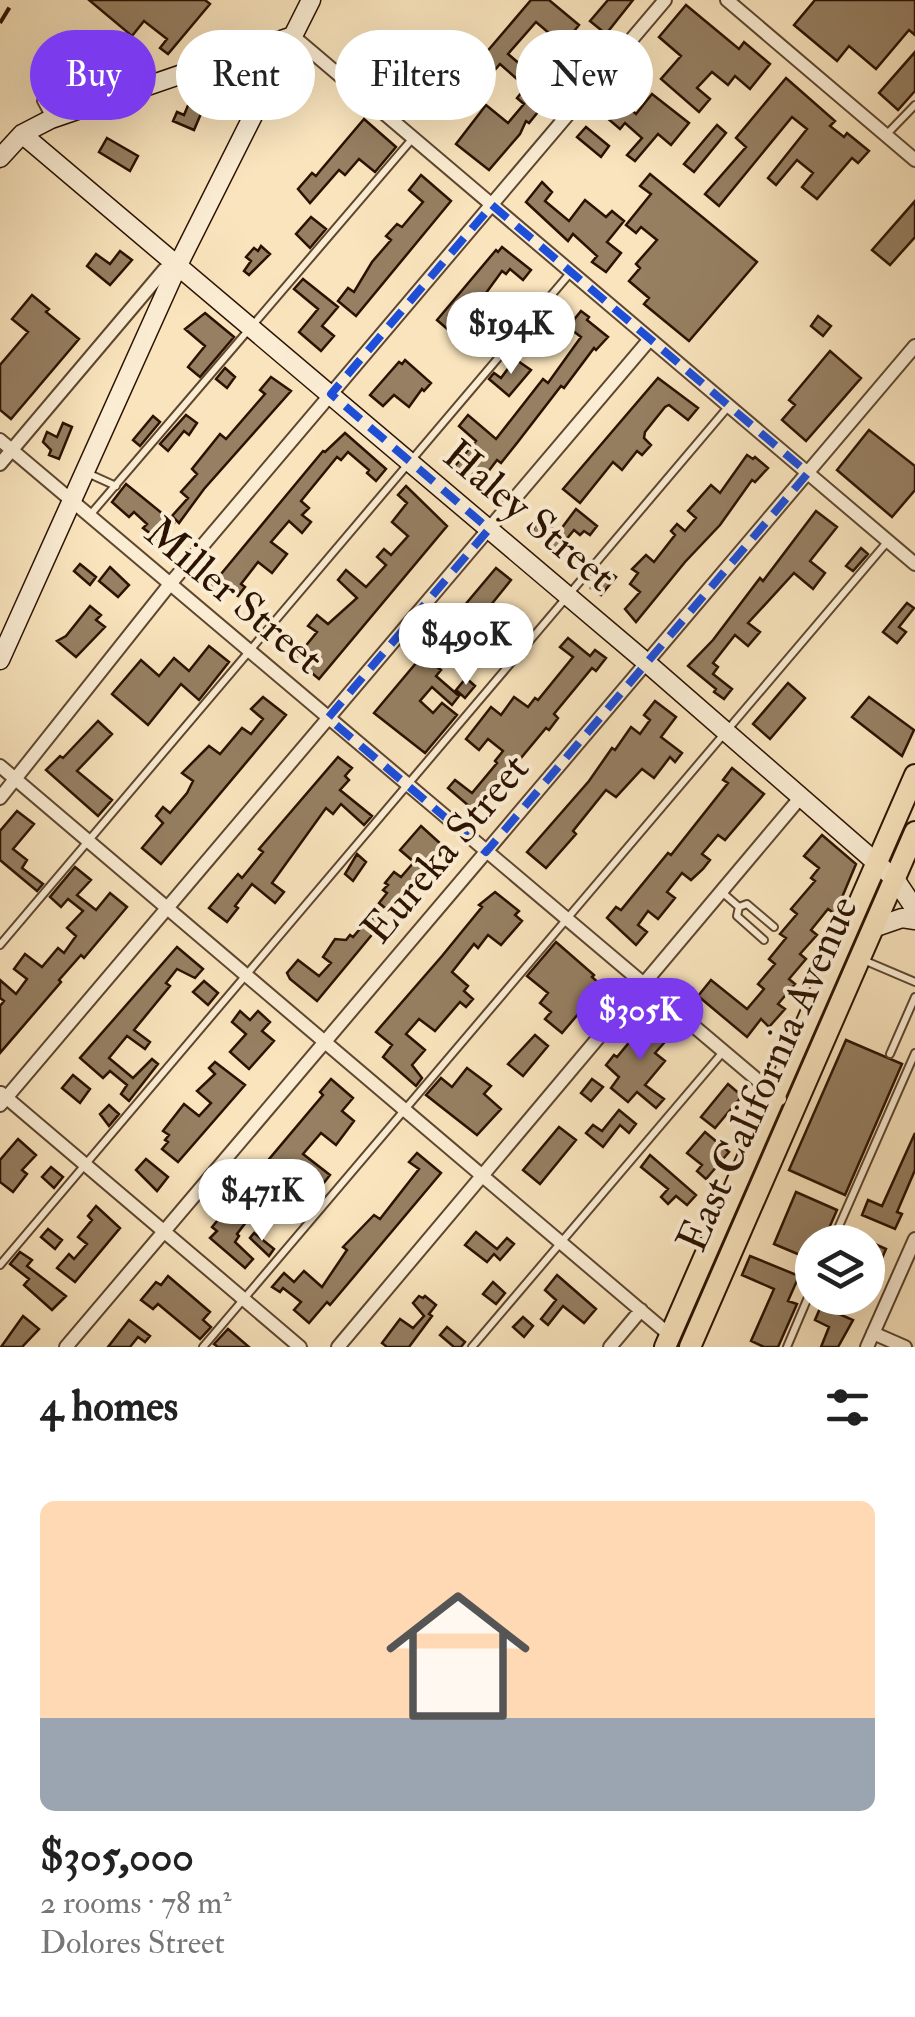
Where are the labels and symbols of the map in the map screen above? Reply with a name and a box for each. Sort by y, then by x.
pin: $194K [441,292,581,377]
street label: Haley Street [432,429,626,603]
street label: Miller Street [134,507,334,685]
pin: $490K [396,603,536,688]
street label: Eureka Street [351,743,541,955]
street label: East California Avenue [666,888,870,1260]
pin: $305K [570,978,710,1063]
pin: $471K [192,1159,332,1244]

